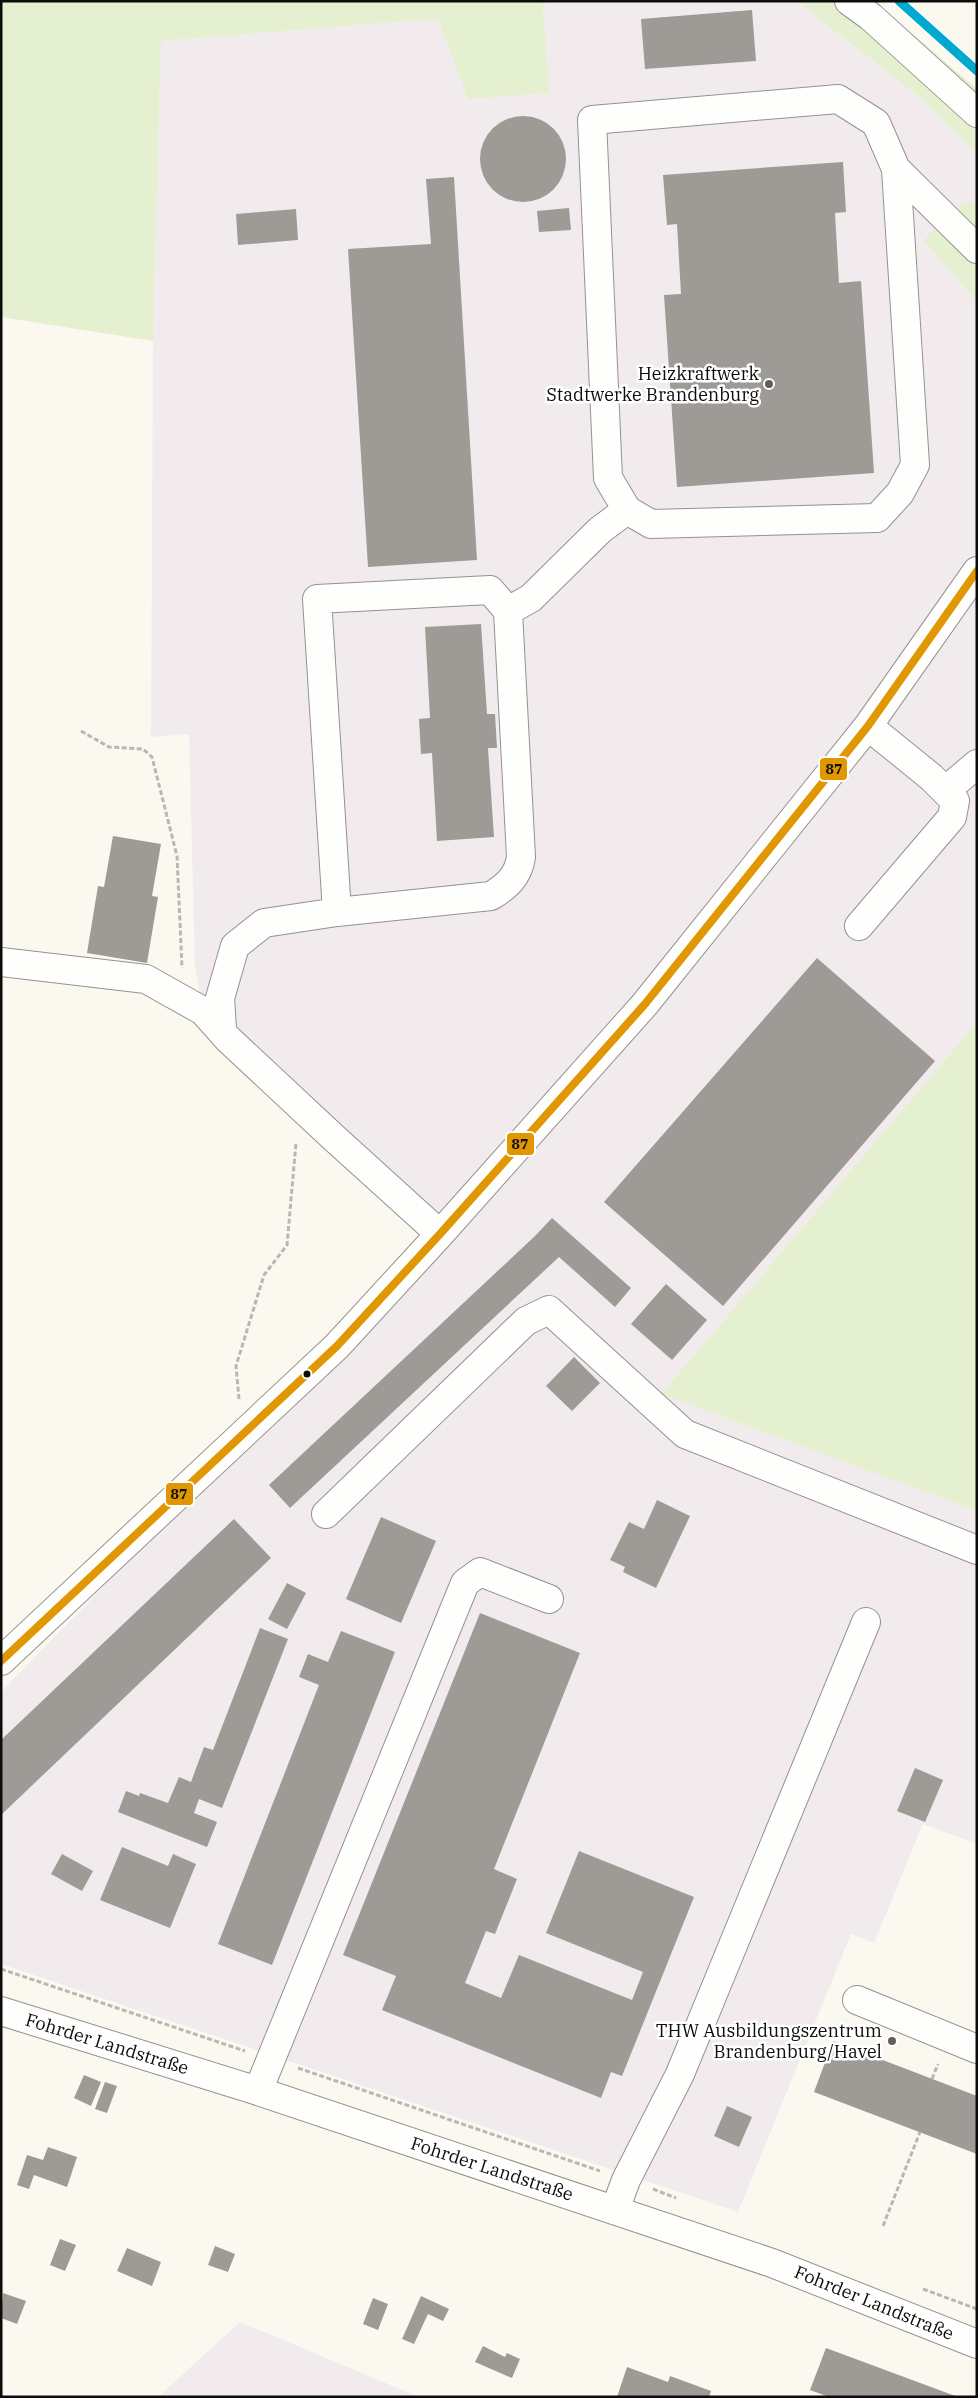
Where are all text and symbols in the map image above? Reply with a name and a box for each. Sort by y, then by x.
place label: Heizkraftwerk Stadtwerke Brandenburg [546,362,759,406]
marker: Heizkraftwerk Stadtwerke Brandenburg [763,378,775,390]
line badge: 87 [819,757,848,781]
text: 87 [826,760,842,778]
line badge: 87 [506,1132,535,1156]
text: 87 [512,1135,528,1153]
unlabelled marker [302,1369,312,1379]
line badge: 87 [165,1482,194,1506]
text: 87 [171,1485,187,1503]
street label: Fohrder Landstraße [23,2008,192,2079]
place label: THW Ausbildungszentrum Brandenburg/Havel [656,2019,882,2063]
marker: THW Ausbildungszentrum Brandenburg/Havel [886,2035,898,2047]
street label: Fohrder Landstraße [408,2131,576,2206]
street label: Fohrder Landstraße [791,2260,957,2345]

